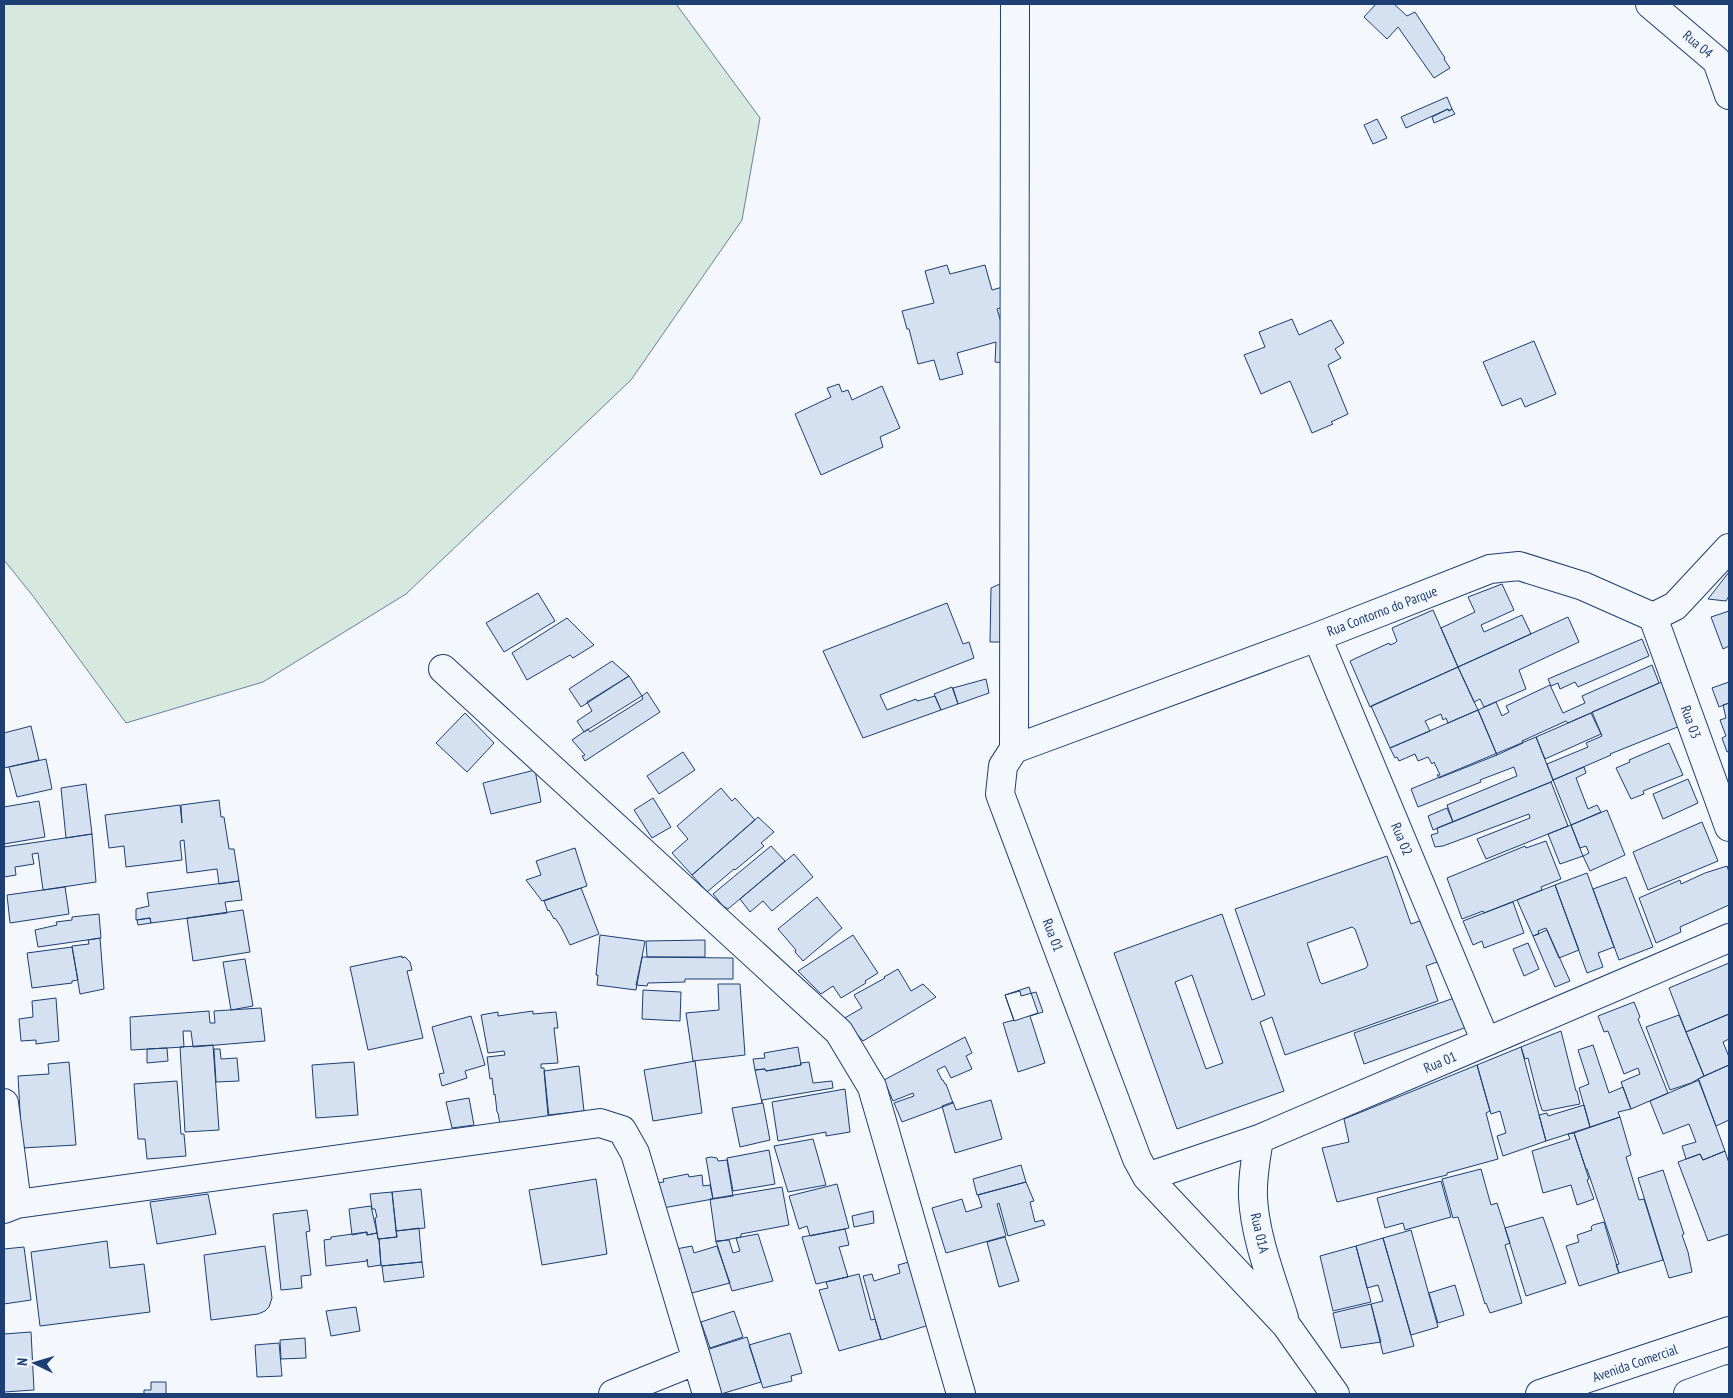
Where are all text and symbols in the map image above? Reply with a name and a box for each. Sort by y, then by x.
street label: Rua 04 [1679,26,1717,62]
street label: Rua Contorno do Parque [1324,582,1440,640]
street label: Rua 03 [1677,703,1705,741]
street label: Rua 02 [1387,820,1417,858]
street label: Rua 01 [1039,916,1067,954]
street label: Rua 01 [1421,1047,1459,1077]
street label: Rua 01A [1247,1211,1273,1255]
north arrow [10,1338,60,1388]
street label: Avenida Comercial [1590,1340,1681,1386]
text: N [13,1357,31,1366]

